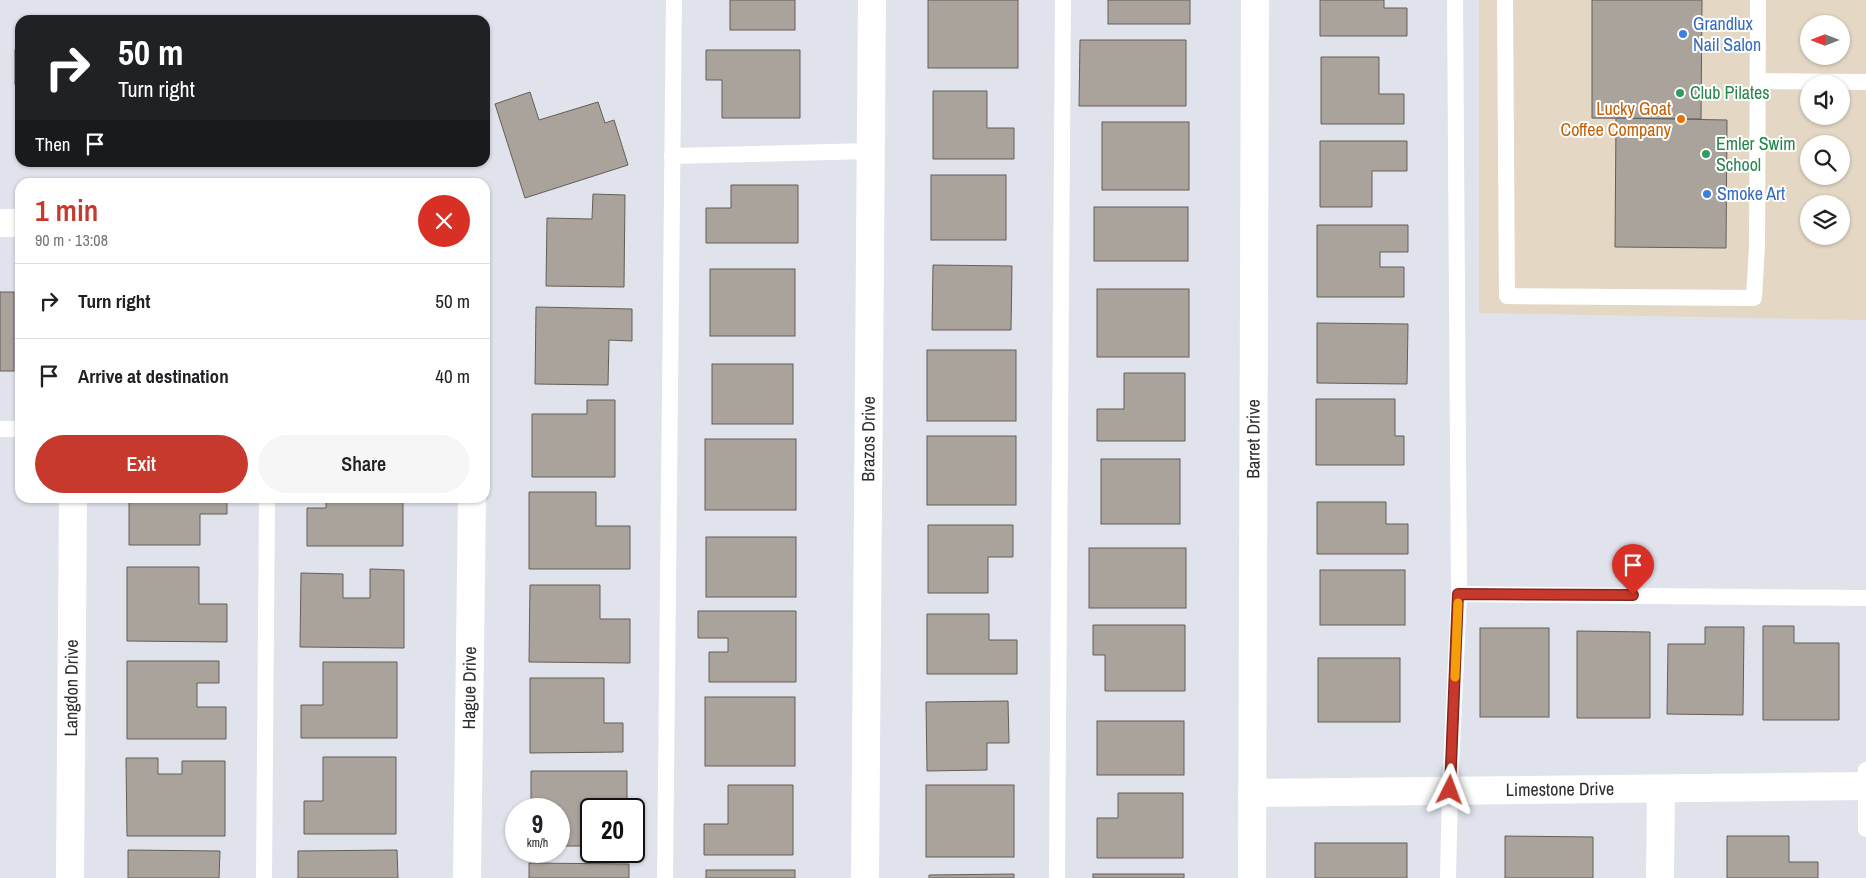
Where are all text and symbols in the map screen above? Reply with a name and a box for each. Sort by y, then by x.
place label: Grandlux Nail Salon [1693,11,1761,57]
north arrow [1800,15,1850,65]
map controls [1800,15,1850,245]
marker: Grandlux Nail Salon [1677,28,1689,40]
text: 50 m [118,29,183,76]
icon: right [35,35,100,100]
text: Turn right [118,74,195,104]
button: sound [1800,75,1850,125]
place label: Club Pilates [1690,80,1770,105]
marker: Club Pilates [1674,87,1686,99]
place label: Lucky Goat Coffee Company [1560,96,1672,142]
marker: Lucky Goat Coffee Company [1675,113,1687,125]
icon: arrive [81,130,109,158]
text: Then [35,131,71,157]
place label: Emler Swim School [1716,131,1796,177]
button: search [1800,135,1850,185]
marker: Emler Swim School [1700,148,1712,160]
place label: Smoke Art [1717,181,1785,206]
marker: Smoke Art [1701,188,1713,200]
text: 1 min [35,190,98,230]
button: close [418,195,470,247]
button: layers [1800,195,1850,245]
text: 90 m · 13:08 [35,229,108,251]
icon: right [35,287,63,315]
text: Turn right [78,288,150,314]
text: 50 m [435,288,470,314]
icon: arrive [35,362,63,390]
text: Arrive at destination [78,363,229,389]
text: 40 m [435,363,470,389]
street label: Brazos Drive [855,396,881,482]
street label: Barret Drive [1240,399,1266,479]
button: Exit [35,435,248,493]
button: Share [258,435,470,493]
pin [1612,544,1654,595]
icon: arrive [1619,551,1647,579]
street label: Langdon Drive [58,639,84,737]
street label: Hague Drive [456,646,482,730]
position arrow [1423,763,1475,815]
street label: Limestone Drive [1506,776,1614,802]
speed limit sign: 20 [580,798,645,863]
text: 9 [532,807,543,841]
text: km/h [527,835,548,851]

